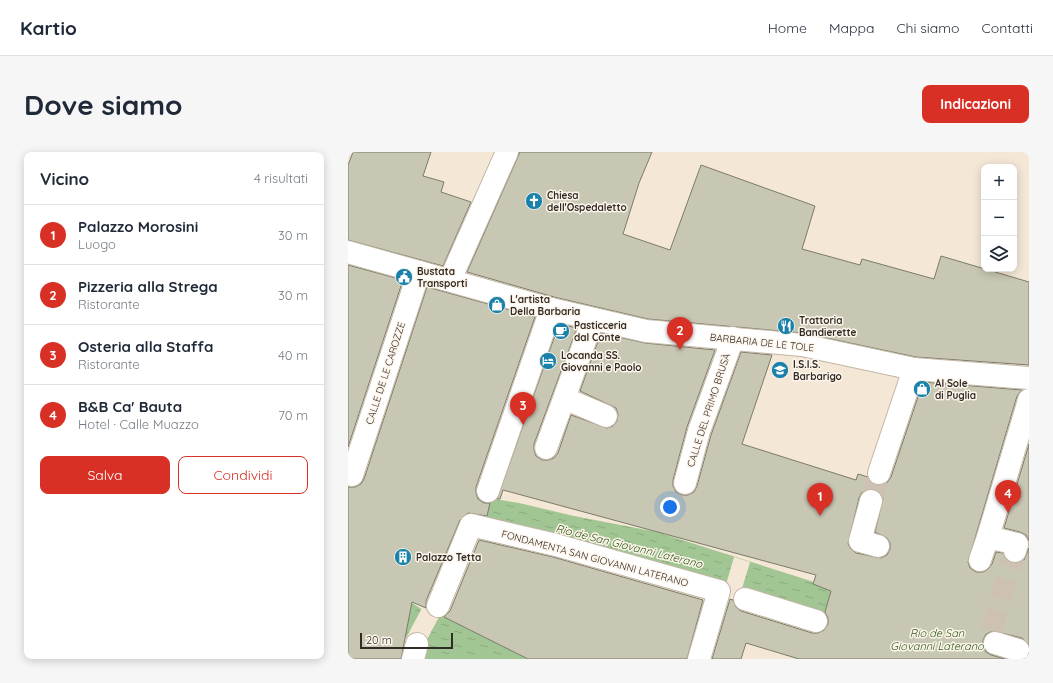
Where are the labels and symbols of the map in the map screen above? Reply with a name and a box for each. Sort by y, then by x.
place label: Chiesa dell'Ospedaletto [547,189,627,214]
church icon: Chiesa dell'Ospedaletto [524,191,544,211]
place label: Bustata Transporti [417,265,467,290]
public building icon: Bustata Transporti [394,267,414,287]
place label: L'artista Della Barbaria [510,293,580,318]
shop icon: L'artista Della Barbaria [487,295,507,315]
place label: Trattoria Bandierette [799,314,856,339]
restaurant icon: Trattoria Bandierette [776,316,796,336]
pin: 2 [667,317,693,350]
place label: Pasticceria dal Conte [574,319,627,344]
street label: CALLE DE LE CAROZZE [363,320,408,426]
cafe icon: Pasticceria dal Conte [551,321,571,341]
street label: BARBARIA DE LE TOLE [709,331,815,354]
place label: Locanda SS. Giovanni e Paolo [561,349,642,374]
hotel icon: Locanda SS. Giovanni e Paolo [538,351,558,371]
street label: CALLE DEL PRIMO BRUSÀ [684,351,733,469]
place label: I.S.I.S. Barbarigo [793,358,842,383]
school or university icon: I.S.I.S. Barbarigo [770,360,790,380]
place label: Al Sole di Puglia [935,377,976,402]
shop icon: Al Sole di Puglia [912,379,932,399]
pin: 3 [510,392,536,425]
pin: 4 [995,480,1021,513]
pin: 1 [807,483,833,516]
your location [660,497,680,517]
water label: Rio de San Giovanni Laterano [554,521,705,571]
street label: FONDAMENTA SAN GIOVANNI LATERANO [500,527,690,590]
building icon: Palazzo Tetta [393,547,413,567]
place label: Palazzo Tetta [416,551,481,564]
water label: Rio de San Giovanni Laterano [890,626,985,653]
scale bar [360,631,453,650]

